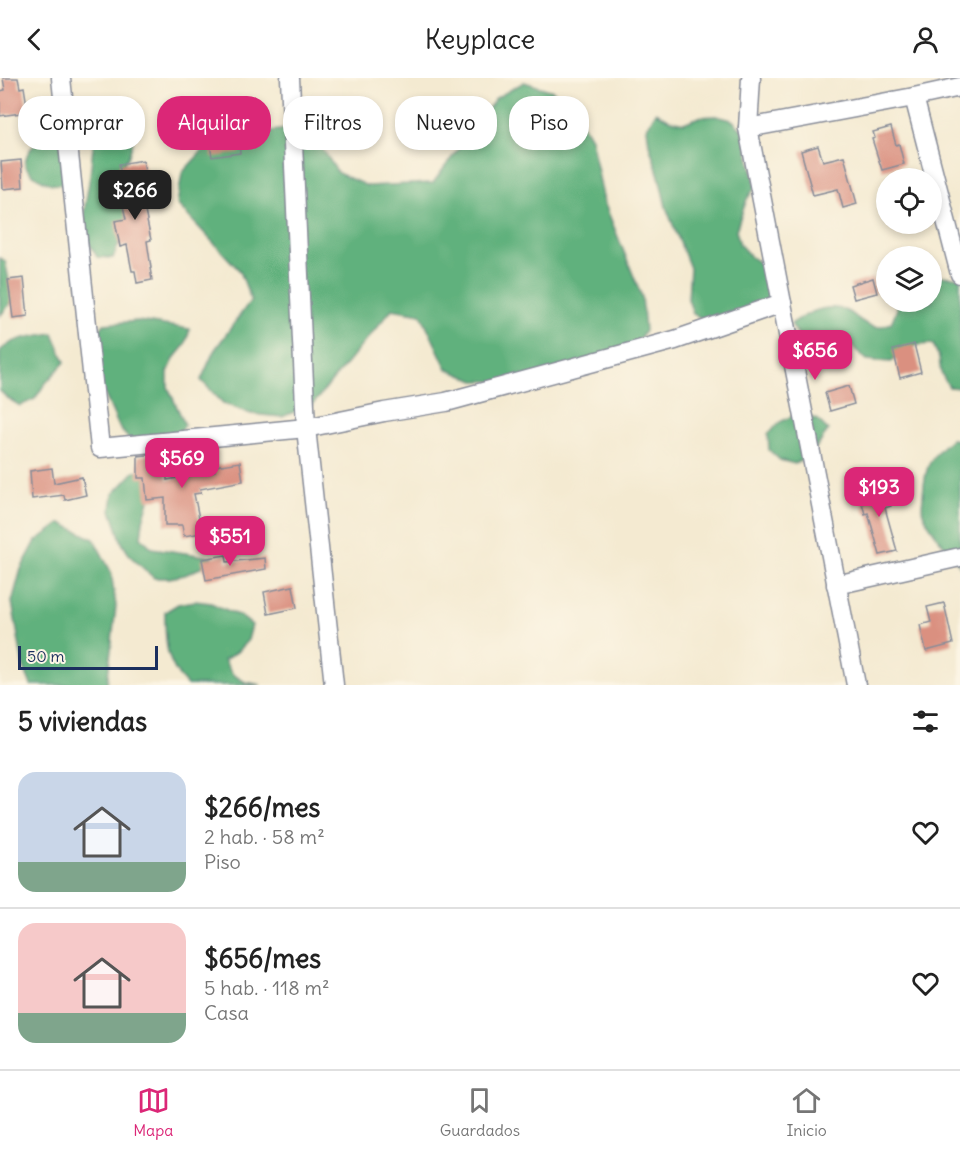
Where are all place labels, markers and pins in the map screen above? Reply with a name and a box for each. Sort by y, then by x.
pin: $266 [99,170,171,221]
pin: $656 [779,330,851,381]
pin: $569 [146,438,218,489]
pin: $193 [843,467,915,518]
pin: $551 [194,516,266,567]

